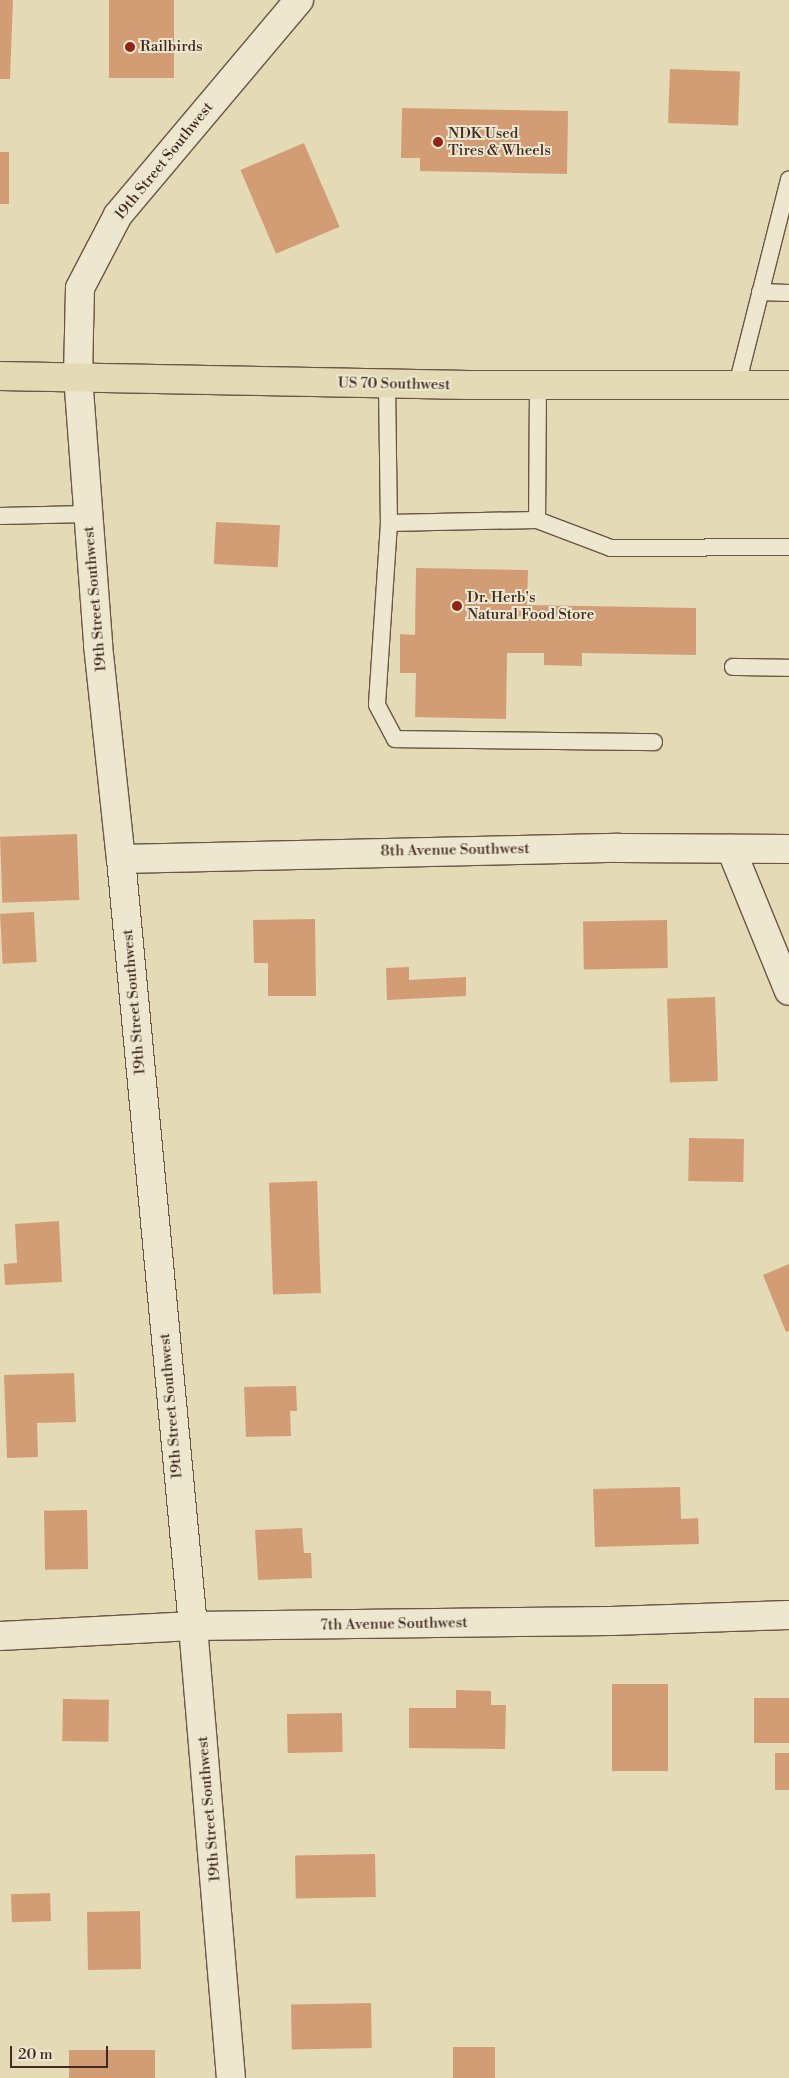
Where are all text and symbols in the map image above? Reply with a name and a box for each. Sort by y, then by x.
place label: Railbirds [140,38,203,56]
marker: Railbirds [124,41,136,53]
street label: 19th Street Southwest [111,99,217,223]
place label: NDK Used Tires & Wheels [448,124,551,159]
marker: NDK Used Tires & Wheels [432,136,444,148]
street label: US 70 Southwest [338,374,450,394]
street label: 19th Street Southwest [80,525,110,673]
place label: Dr. Herb's Natural Food Store [467,588,594,623]
marker: Dr. Herb's Natural Food Store [451,600,463,612]
street label: 8th Avenue Southwest [380,840,530,860]
street label: 19th Street Southwest [119,928,149,1076]
street label: 19th Street Southwest [156,1332,186,1480]
street label: 7th Avenue Southwest [320,1614,468,1634]
street label: 19th Street Southwest [194,1735,224,1883]
scale bar [12,2036,110,2068]
text: 20 m [18,2045,53,2064]

